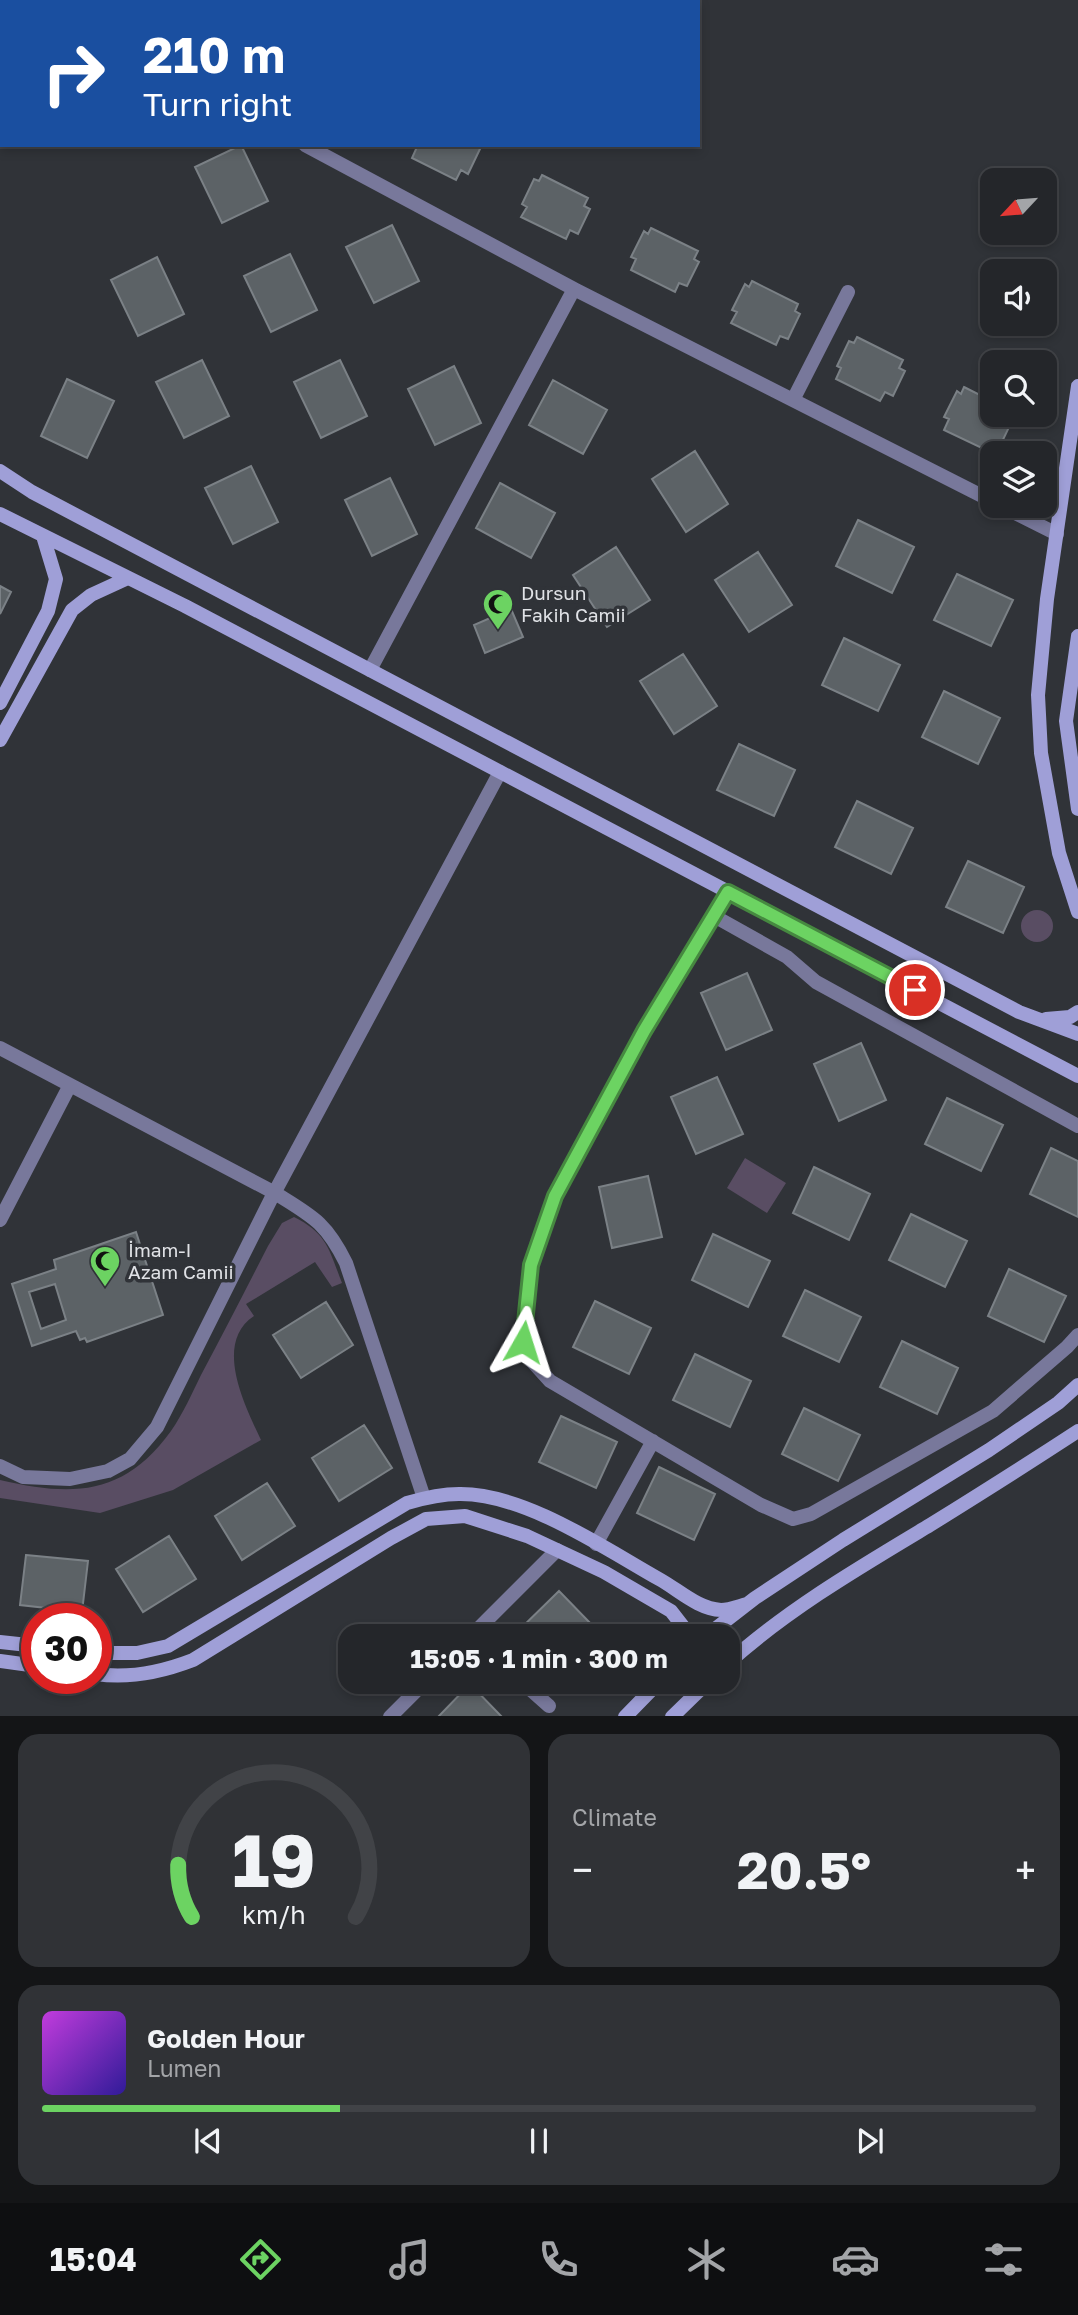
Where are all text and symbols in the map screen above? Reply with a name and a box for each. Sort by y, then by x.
text: 210 m [143,25,285,84]
icon: right [28,28,119,119]
text: Turn right [143,85,292,123]
north arrow [980,168,1057,245]
map controls [980,168,1057,518]
button: sound [980,259,1057,336]
button: search [980,350,1057,427]
button: layers [980,441,1057,518]
place label: Dursun Fakih Camii [521,581,626,626]
mosque icon: Dursun Fakih Camii [481,587,515,631]
pin [885,960,945,1020]
icon: arrive [896,971,934,1009]
place label: İmam-I Azam Camii [128,1238,234,1283]
mosque icon: İmam-I Azam Camii [88,1244,122,1288]
position arrow [486,1305,560,1379]
speed limit sign: 30 [21,1603,112,1694]
text: 15:05 · 1 min · 300 m [410,1643,668,1674]
text: Climate [572,1803,657,1831]
text: 19 [232,1816,316,1903]
text: 20.5° [737,1838,871,1900]
text: − [572,1847,593,1892]
text: + [1015,1847,1036,1892]
text: km/h [242,1898,306,1929]
text: Golden Hour [147,2023,305,2054]
text: Lumen [147,2054,221,2082]
icon: previous [189,2122,227,2160]
icon: pause [520,2122,558,2160]
icon: next [851,2122,889,2160]
icon: directions [236,2235,285,2284]
icon: music [385,2235,434,2284]
icon: phone [534,2235,583,2284]
icon: climate [682,2235,731,2284]
icon: car [831,2235,880,2284]
icon: filters [979,2235,1028,2284]
text: 15:04 [50,2240,137,2278]

